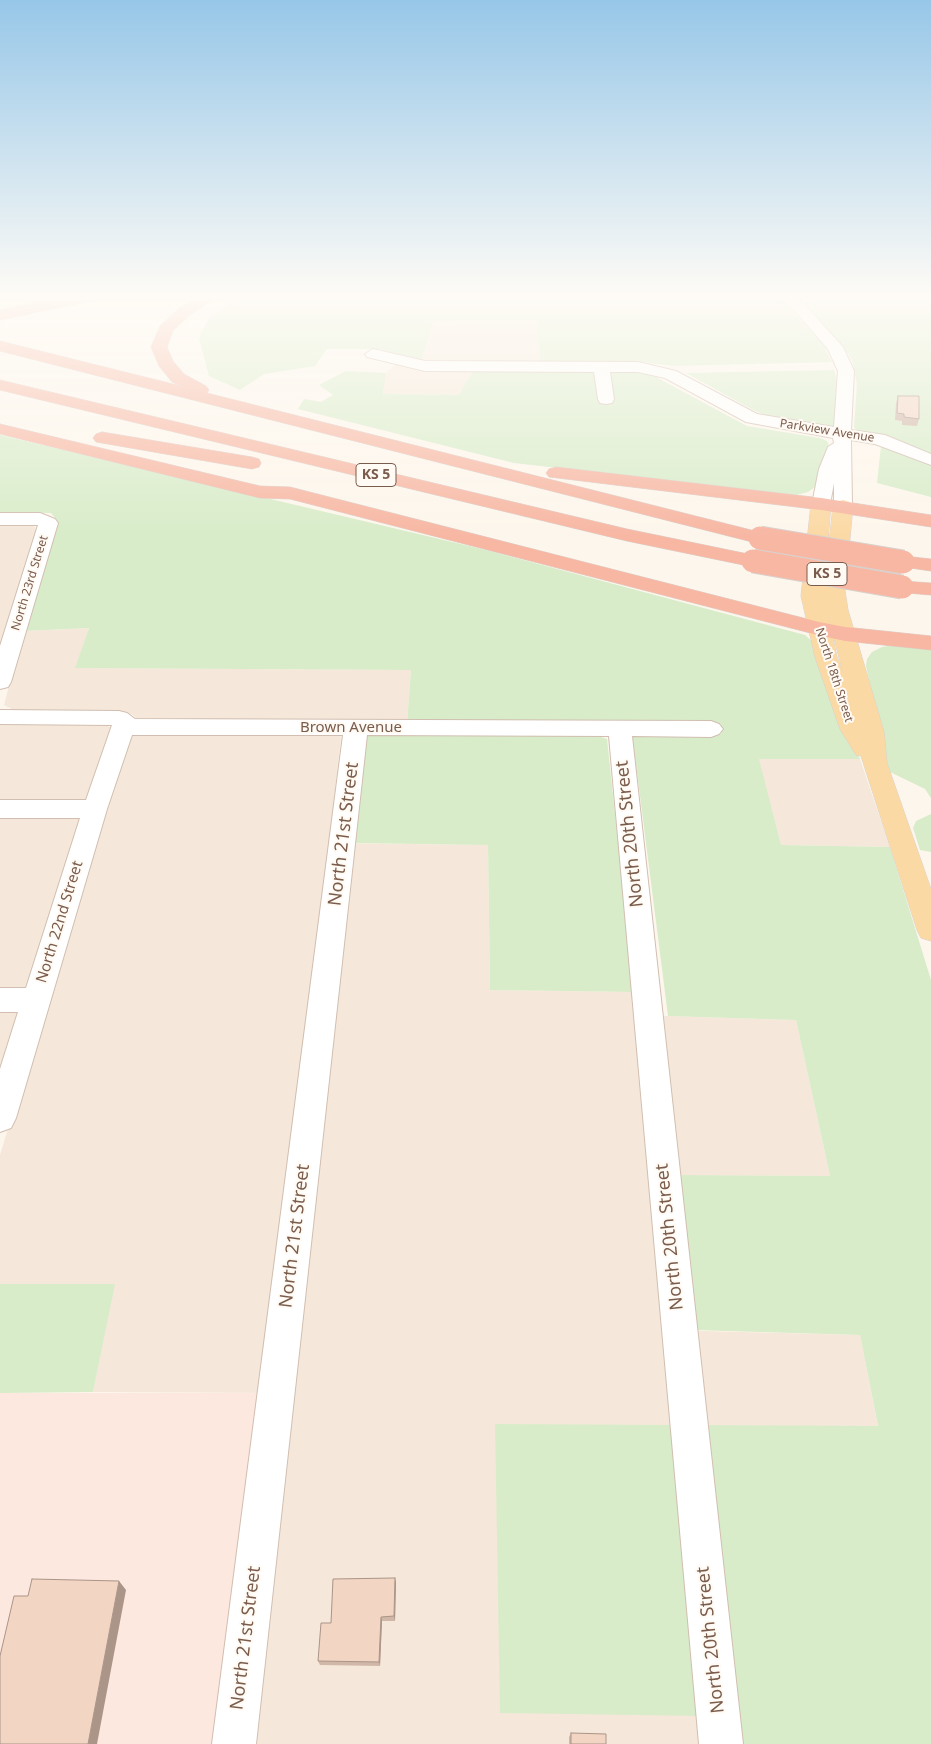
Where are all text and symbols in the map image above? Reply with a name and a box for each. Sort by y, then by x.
street label: Parkview Avenue [779,416,875,446]
road number: KS 5 [356,464,396,486]
street label: North 23rd Street [9,534,51,632]
road number: KS 5 [807,562,847,586]
street label: North 18th Street [812,626,856,724]
street label: Brown Avenue [300,719,402,737]
street label: North 20th Street [612,760,648,908]
street label: North 21st Street [324,761,364,907]
street label: North 22nd Street [33,859,87,985]
street label: North 21st Street [275,1163,315,1309]
street label: North 20th Street [652,1163,688,1311]
street label: North 21st Street [226,1565,266,1711]
street label: North 20th Street [693,1566,729,1714]

